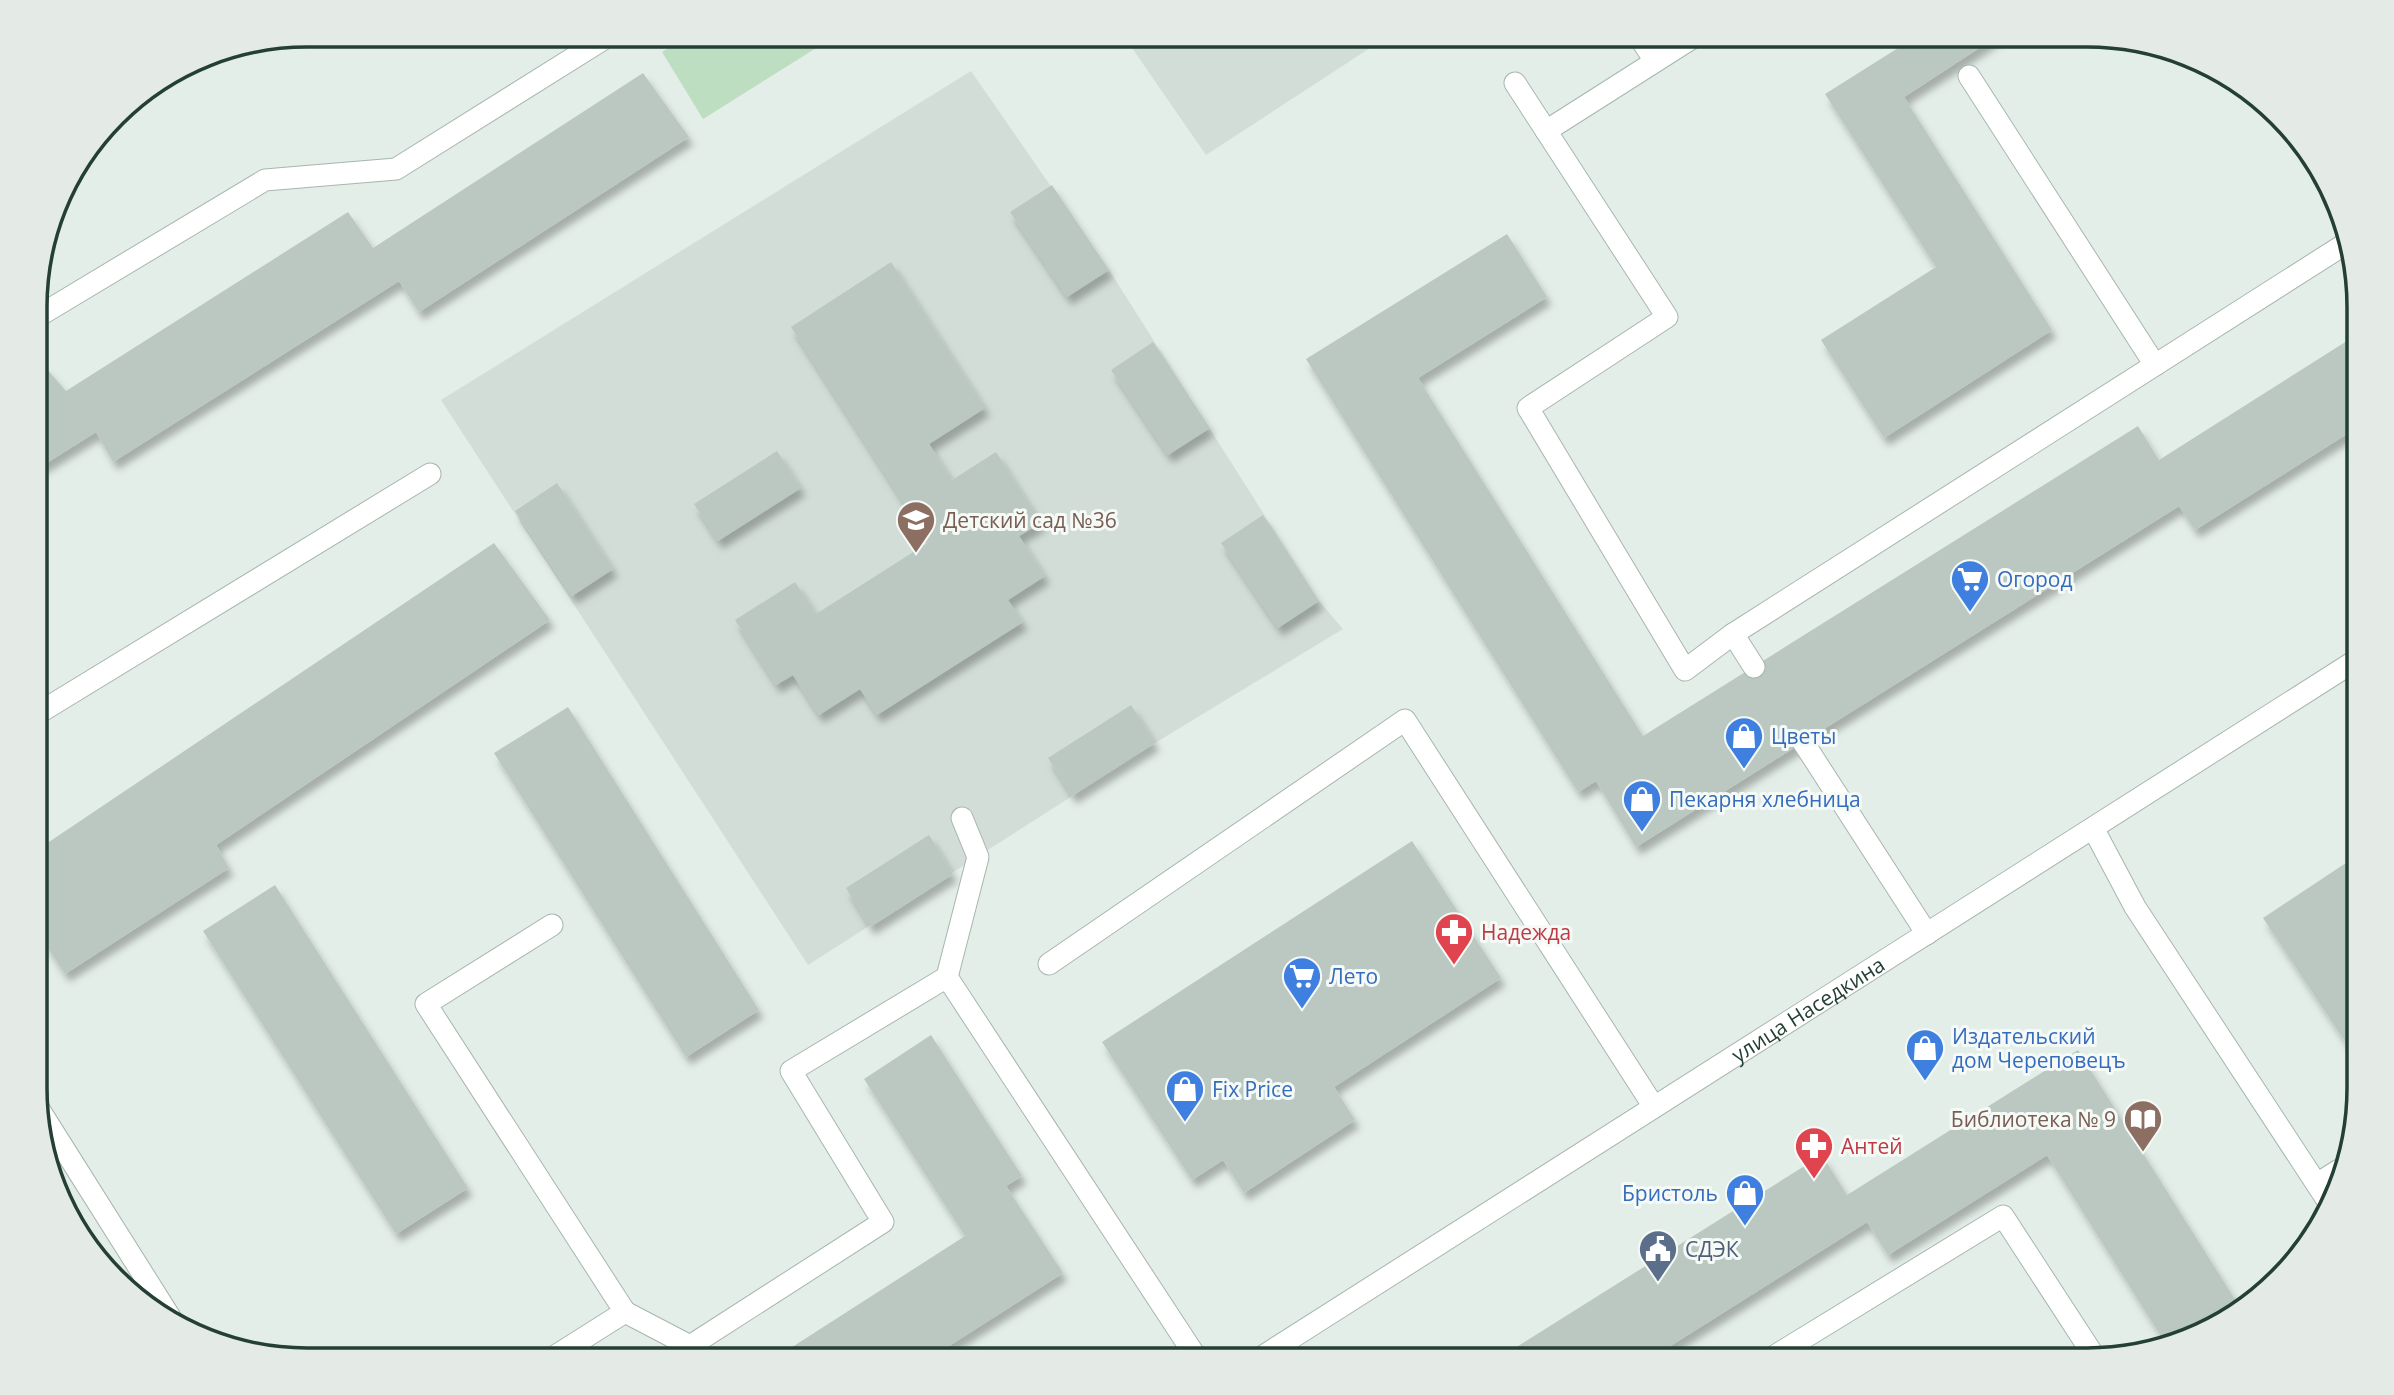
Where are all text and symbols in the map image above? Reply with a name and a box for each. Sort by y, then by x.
school or university icon: Детский сад №36 [895,499,937,554]
place label: Детский сад №36 [943,506,1117,534]
supermarket icon: Огород [1949,558,1991,613]
place label: Огород [1997,565,2073,593]
shop icon: Цветы [1723,715,1765,770]
place label: Цветы [1771,722,1836,750]
shop icon: Пекарня хлебница [1621,778,1663,833]
place label: Пекарня хлебница [1669,785,1861,813]
pharmacy icon: Надежда [1433,911,1475,966]
place label: Надежда [1481,918,1571,946]
street label: улица Наседкина [1726,950,1890,1068]
supermarket icon: Лето [1281,955,1323,1010]
place label: Лето [1329,962,1378,990]
place label: Издательский дом Череповецъ [1952,1022,2126,1074]
shop icon: Издательский дом Череповецъ [1904,1027,1946,1082]
shop icon: Fix Price [1164,1068,1206,1123]
place label: Fix Price [1212,1075,1293,1103]
library icon: Библиотека № 9 [2122,1098,2164,1153]
place label: Библиотека № 9 [1951,1105,2116,1133]
pharmacy icon: Антей [1793,1125,1835,1180]
place label: Антей [1841,1132,1903,1160]
shop icon: Бристоль [1724,1172,1766,1227]
place label: Бристоль [1622,1179,1718,1207]
public building icon: СДЭК [1637,1228,1679,1283]
place label: СДЭК [1685,1235,1739,1263]

